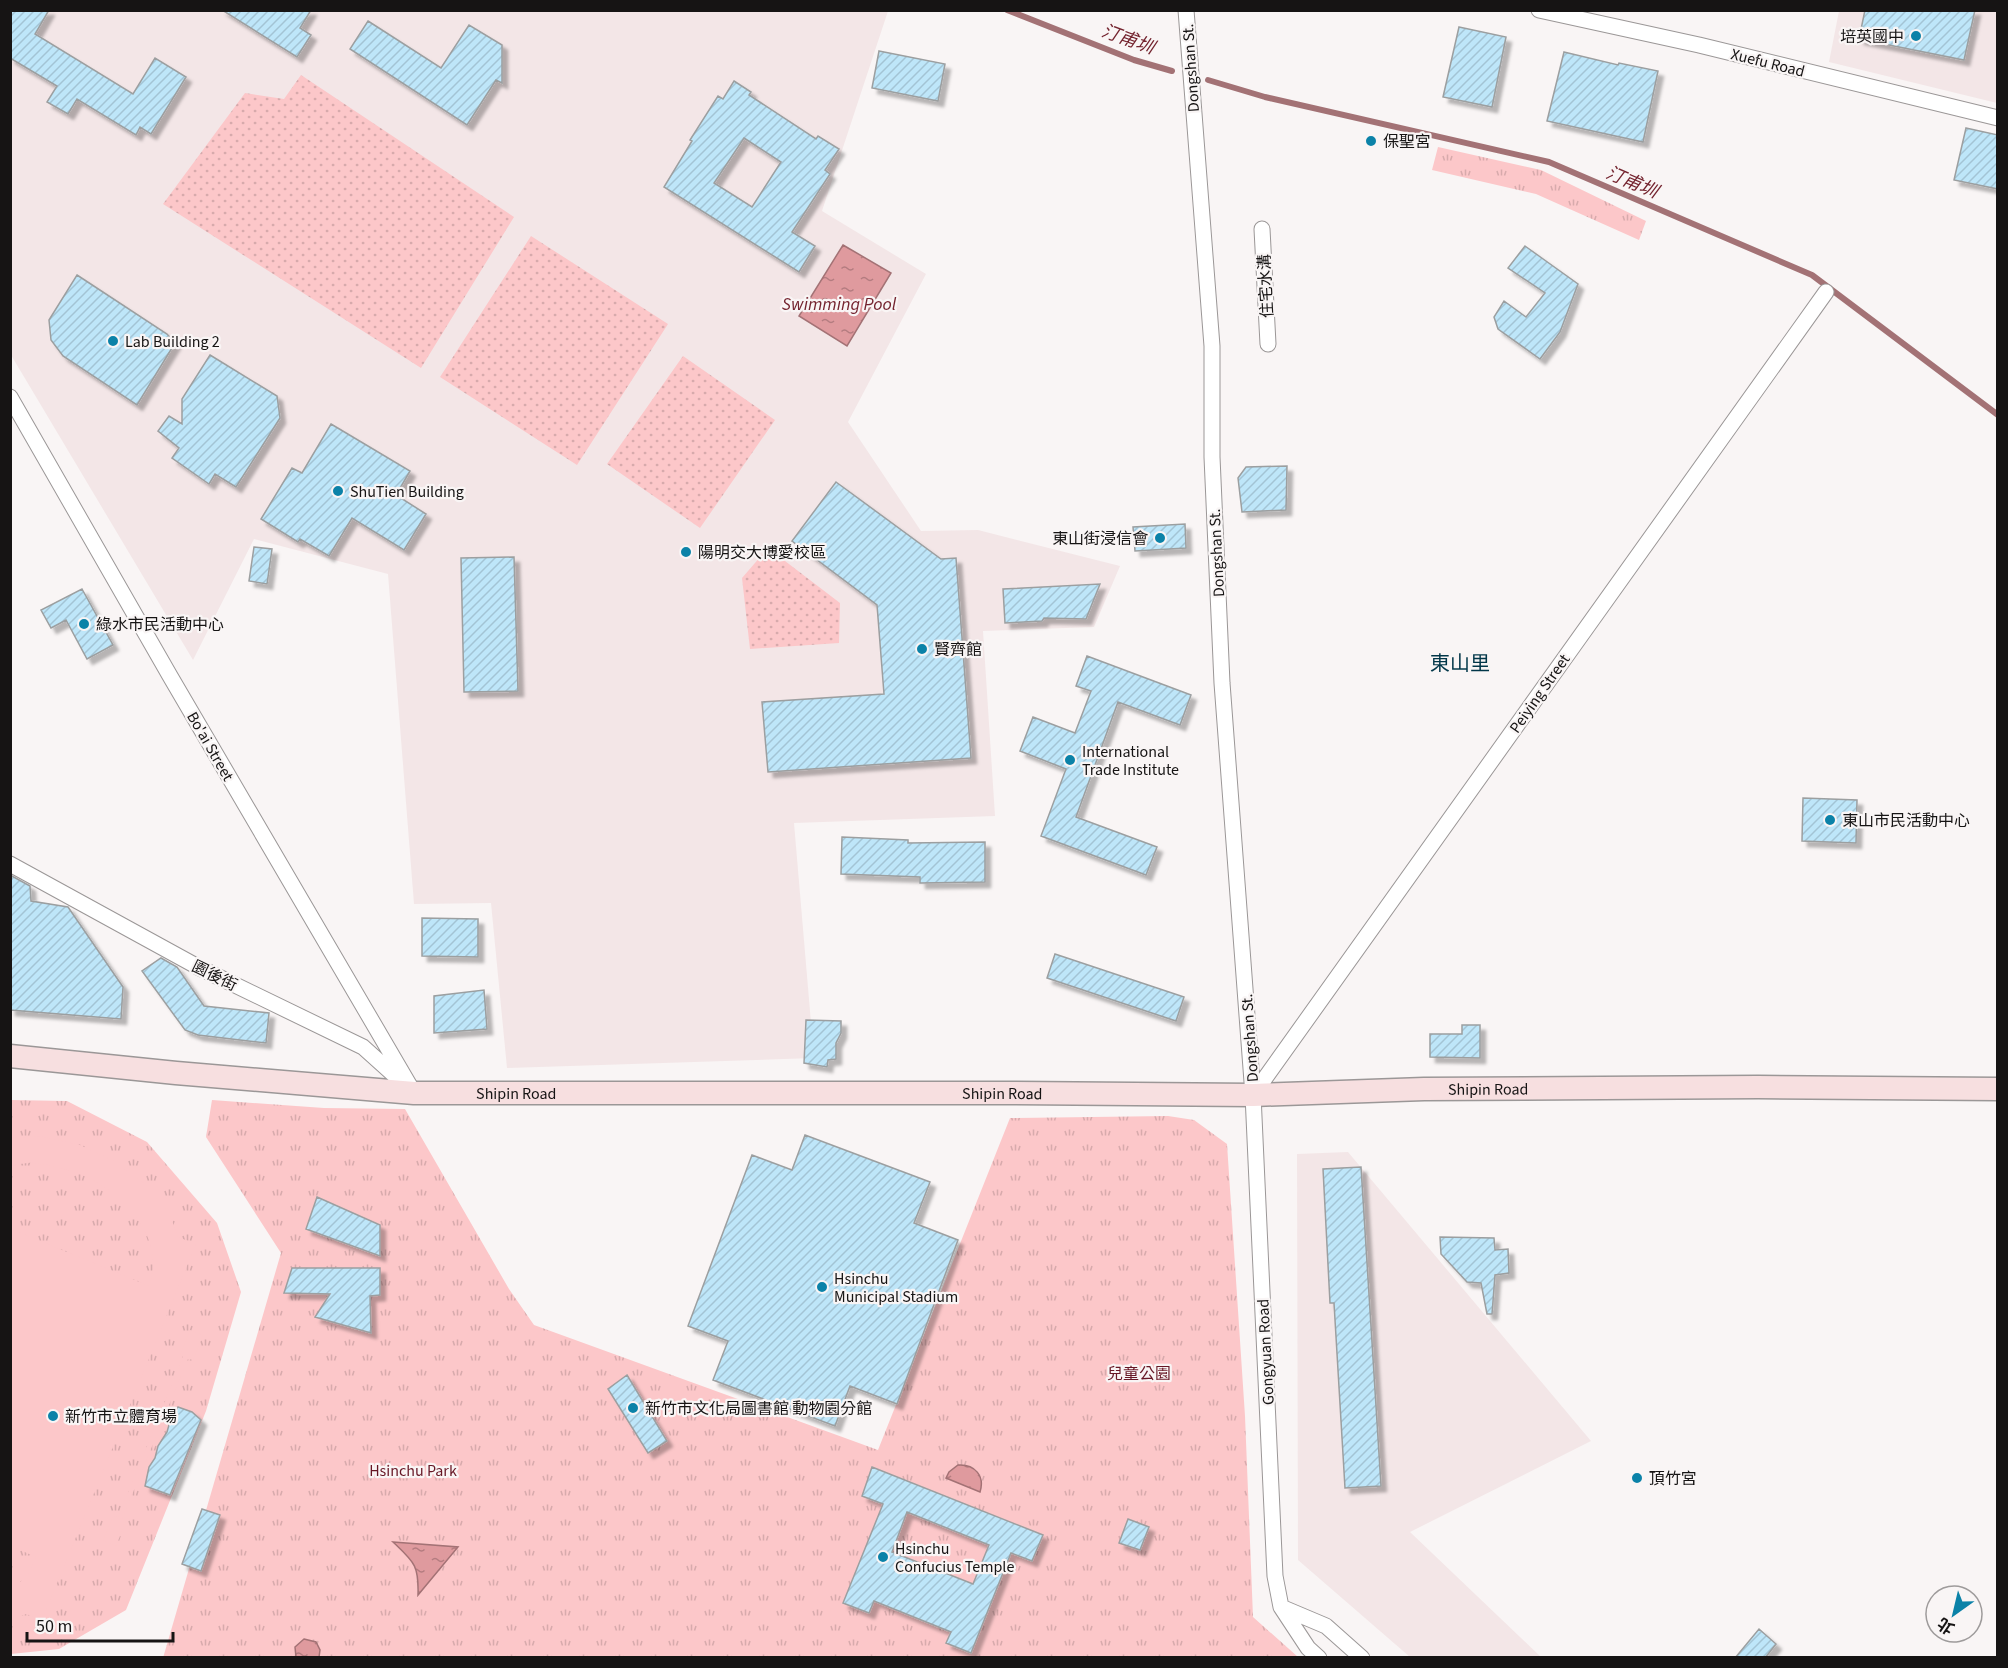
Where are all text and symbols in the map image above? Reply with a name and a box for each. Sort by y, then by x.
water label: 汀甫圳 [1098,18,1160,61]
street label: Dongshan St. [1177,23,1205,113]
place label: 培英國中 [1840,26,1904,48]
marker: 培英國中 [1909,29,1923,43]
street label: Xuefu Road [1728,43,1807,83]
place label: 保聖宮 [1383,131,1431,153]
marker: 保聖宮 [1364,134,1378,148]
water label: 汀甫圳 [1602,160,1664,206]
street label: 住宅水溝 [1253,253,1279,318]
water label: Swimming Pool [782,292,897,317]
place label: Lab Building 2 [125,331,220,353]
marker: Lab Building 2 [106,334,120,348]
place label: ShuTien Building [350,481,464,503]
marker: ShuTien Building [331,484,345,498]
street label: Dongshan St. [1204,508,1230,598]
place label: 東山街浸信會 [1052,528,1148,550]
marker: 東山街浸信會 [1153,531,1167,545]
place label: 陽明交大博愛校區 [698,542,826,564]
marker: 陽明交大博愛校區 [679,545,693,559]
place label: 綠水市民活動中心 [96,614,224,636]
marker: 綠水市民活動中心 [77,617,91,631]
place label: 賢齊館 [934,639,982,661]
marker: 賢齊館 [915,642,929,656]
street label: Peiying Street [1504,649,1576,738]
district label: 東山里 [1430,650,1490,678]
street label: Bo'ai Street [181,708,239,786]
place label: International Trade Institute [1082,741,1179,781]
marker: International Trade Institute [1063,753,1077,767]
place label: 東山市民活動中心 [1842,810,1970,832]
marker: 東山市民活動中心 [1823,813,1837,827]
street label: 園後街 [188,955,241,996]
street label: Dongshan St. [1236,993,1264,1083]
street label: Shipin Road [1448,1078,1528,1101]
street label: Shipin Road [476,1083,556,1105]
street label: Shipin Road [962,1083,1043,1105]
place label: Hsinchu Municipal Stadium [834,1268,958,1308]
marker: Hsinchu Municipal Stadium [815,1280,829,1294]
street label: Gongyuan Road [1252,1298,1280,1406]
park label: 兒童公園 [1107,1363,1171,1385]
place label: 新竹市文化局圖書館 動物園分館 [645,1398,872,1420]
marker: 新竹市文化局圖書館 動物園分館 [626,1401,640,1415]
place label: 新竹市立體育場 [65,1406,177,1428]
marker: 新竹市立體育場 [46,1409,60,1423]
park label: Hsinchu Park [369,1460,457,1482]
place label: 頂竹宮 [1649,1468,1697,1490]
marker: 頂竹宮 [1630,1471,1644,1485]
place label: Hsinchu Confucius Temple [895,1538,1014,1578]
marker: Hsinchu Confucius Temple [876,1550,890,1564]
north arrow [1924,1584,1984,1644]
scale bar [27,1605,172,1643]
text: 北 [1933,1612,1959,1639]
text: 50 m [36,1614,72,1639]

